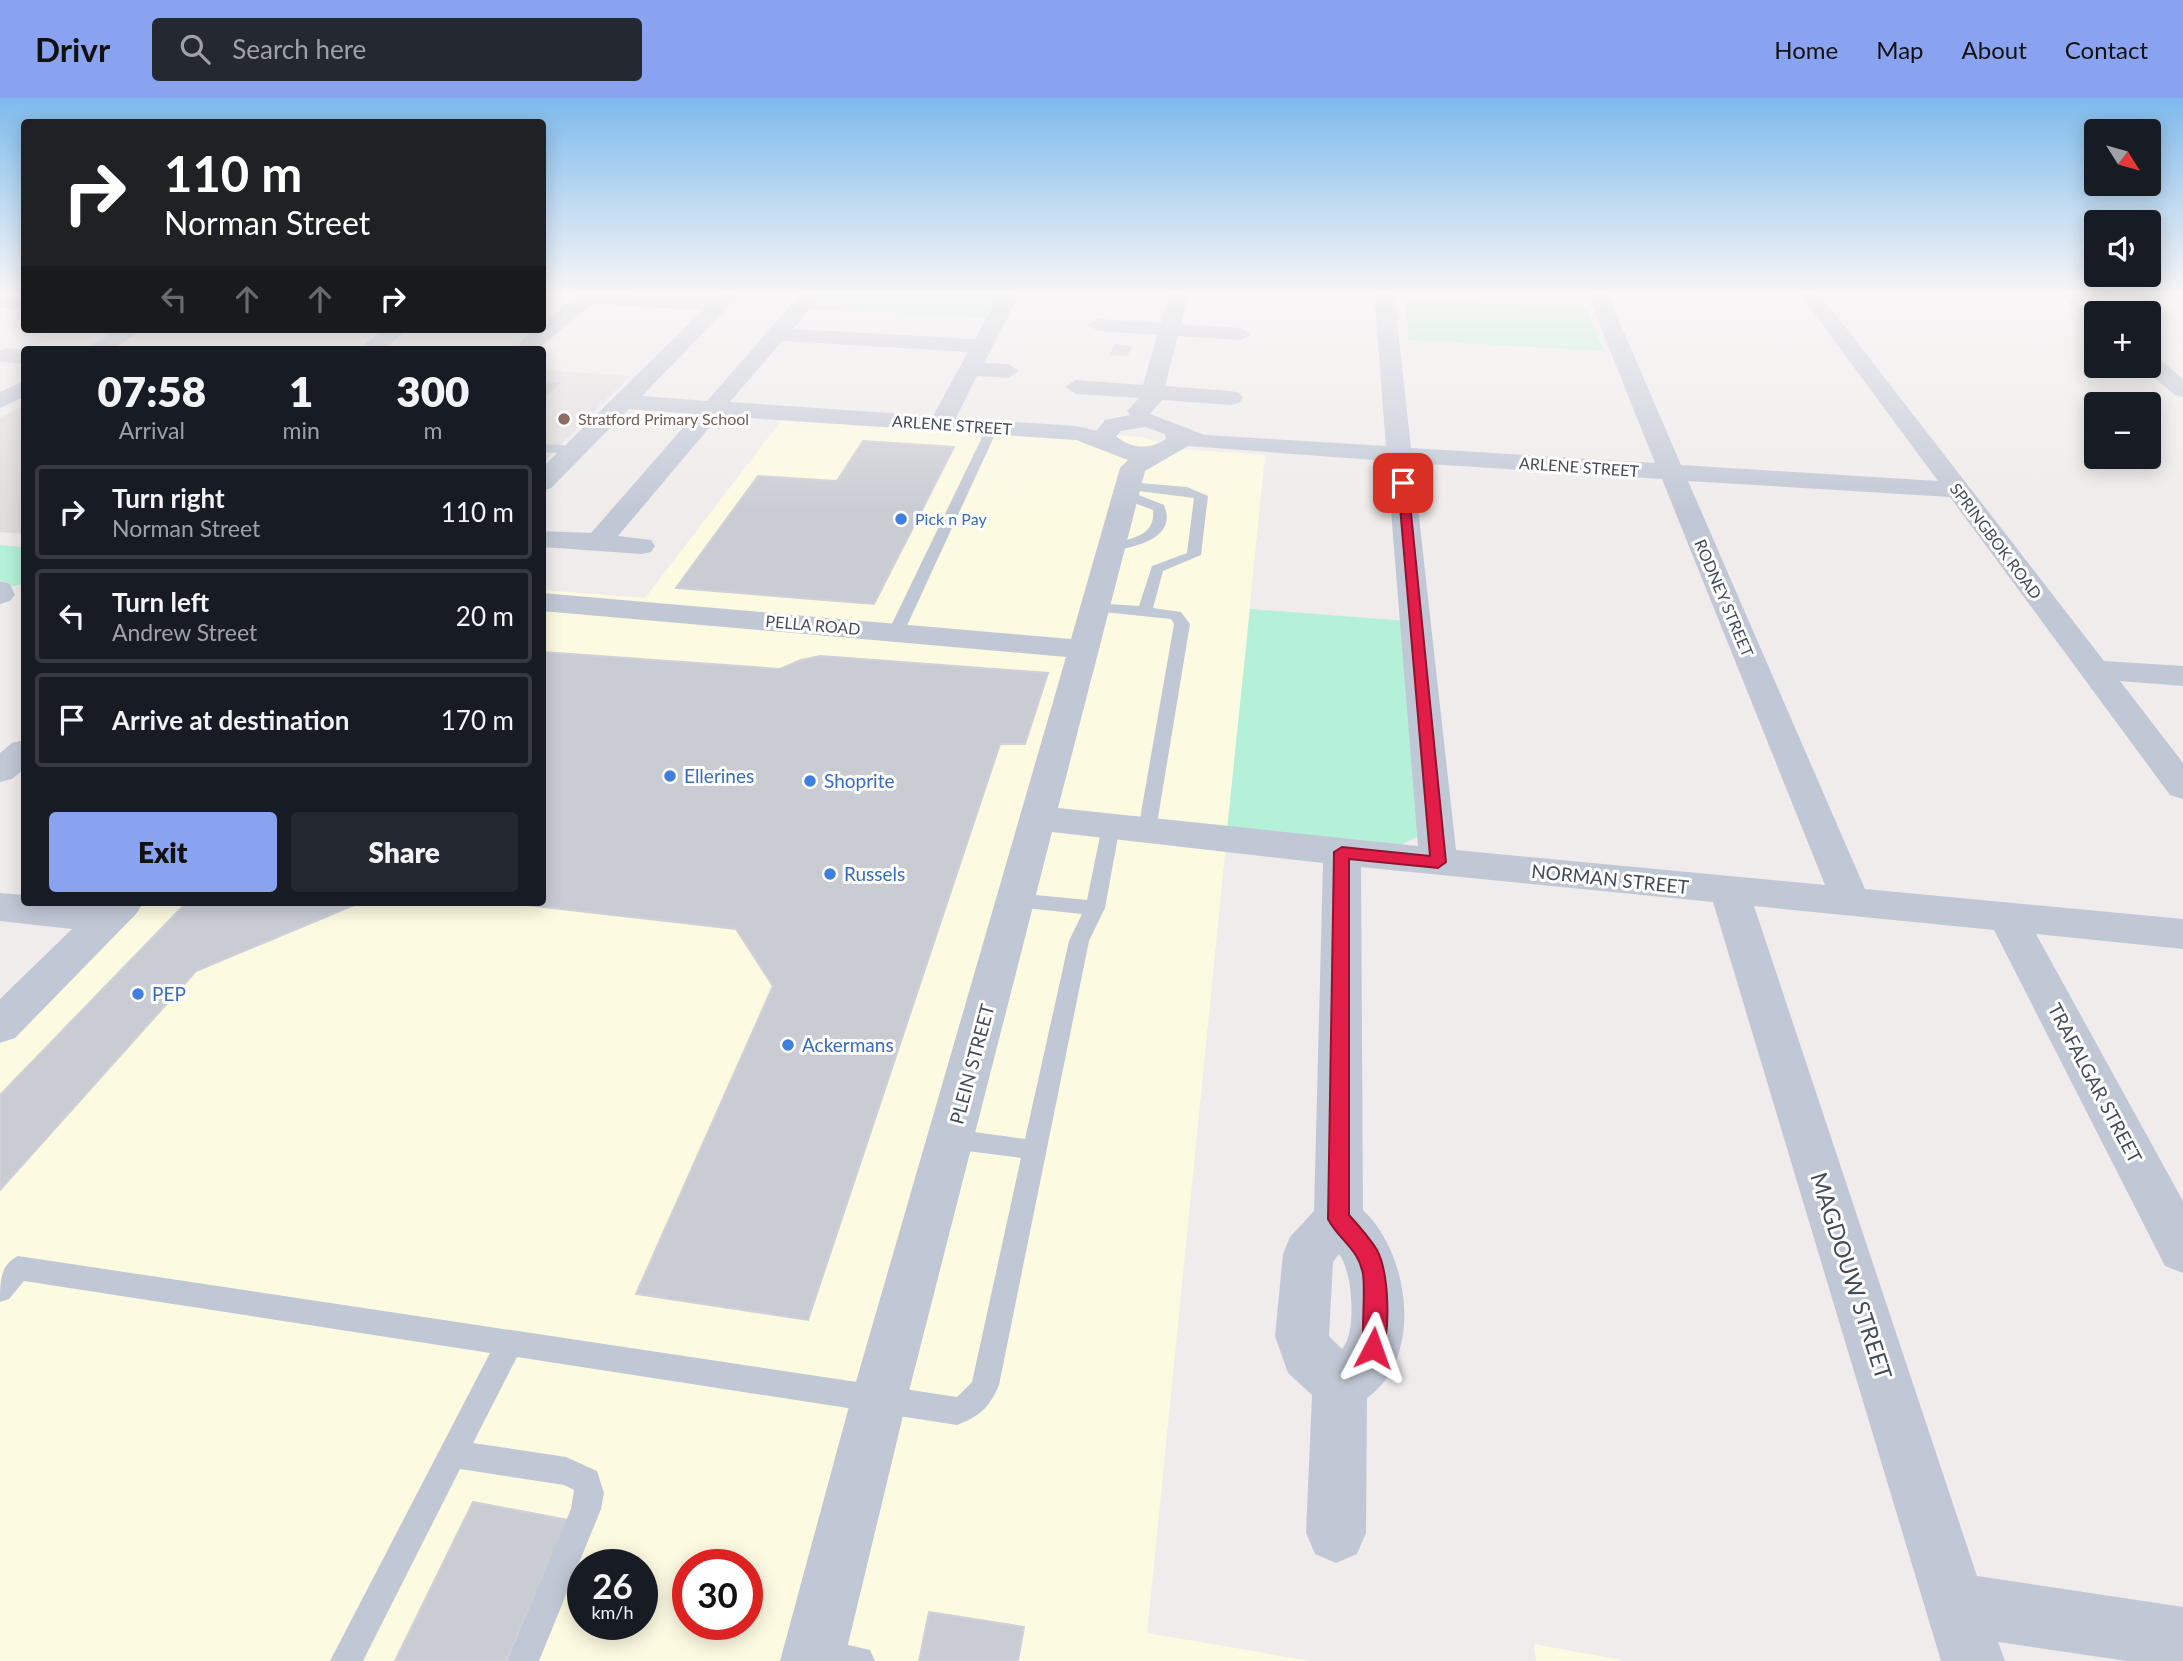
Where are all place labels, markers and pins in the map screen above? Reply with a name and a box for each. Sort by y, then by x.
place label: Stratford Primary School [578,409,749,428]
marker: Stratford Primary School [556,411,572,427]
pin [1373,453,1433,513]
place label: Pick n Pay [915,509,987,528]
marker: Pick n Pay [893,511,909,527]
place label: Ellerines [684,764,754,787]
marker: Ellerines [662,768,678,784]
place label: Shoprite [824,769,894,792]
marker: Shoprite [802,773,818,789]
place label: Russels [844,862,905,885]
marker: Russels [822,866,838,882]
place label: PEP [152,982,186,1005]
marker: PEP [130,986,146,1002]
place label: Ackermans [802,1033,894,1056]
marker: Ackermans [780,1037,796,1053]

